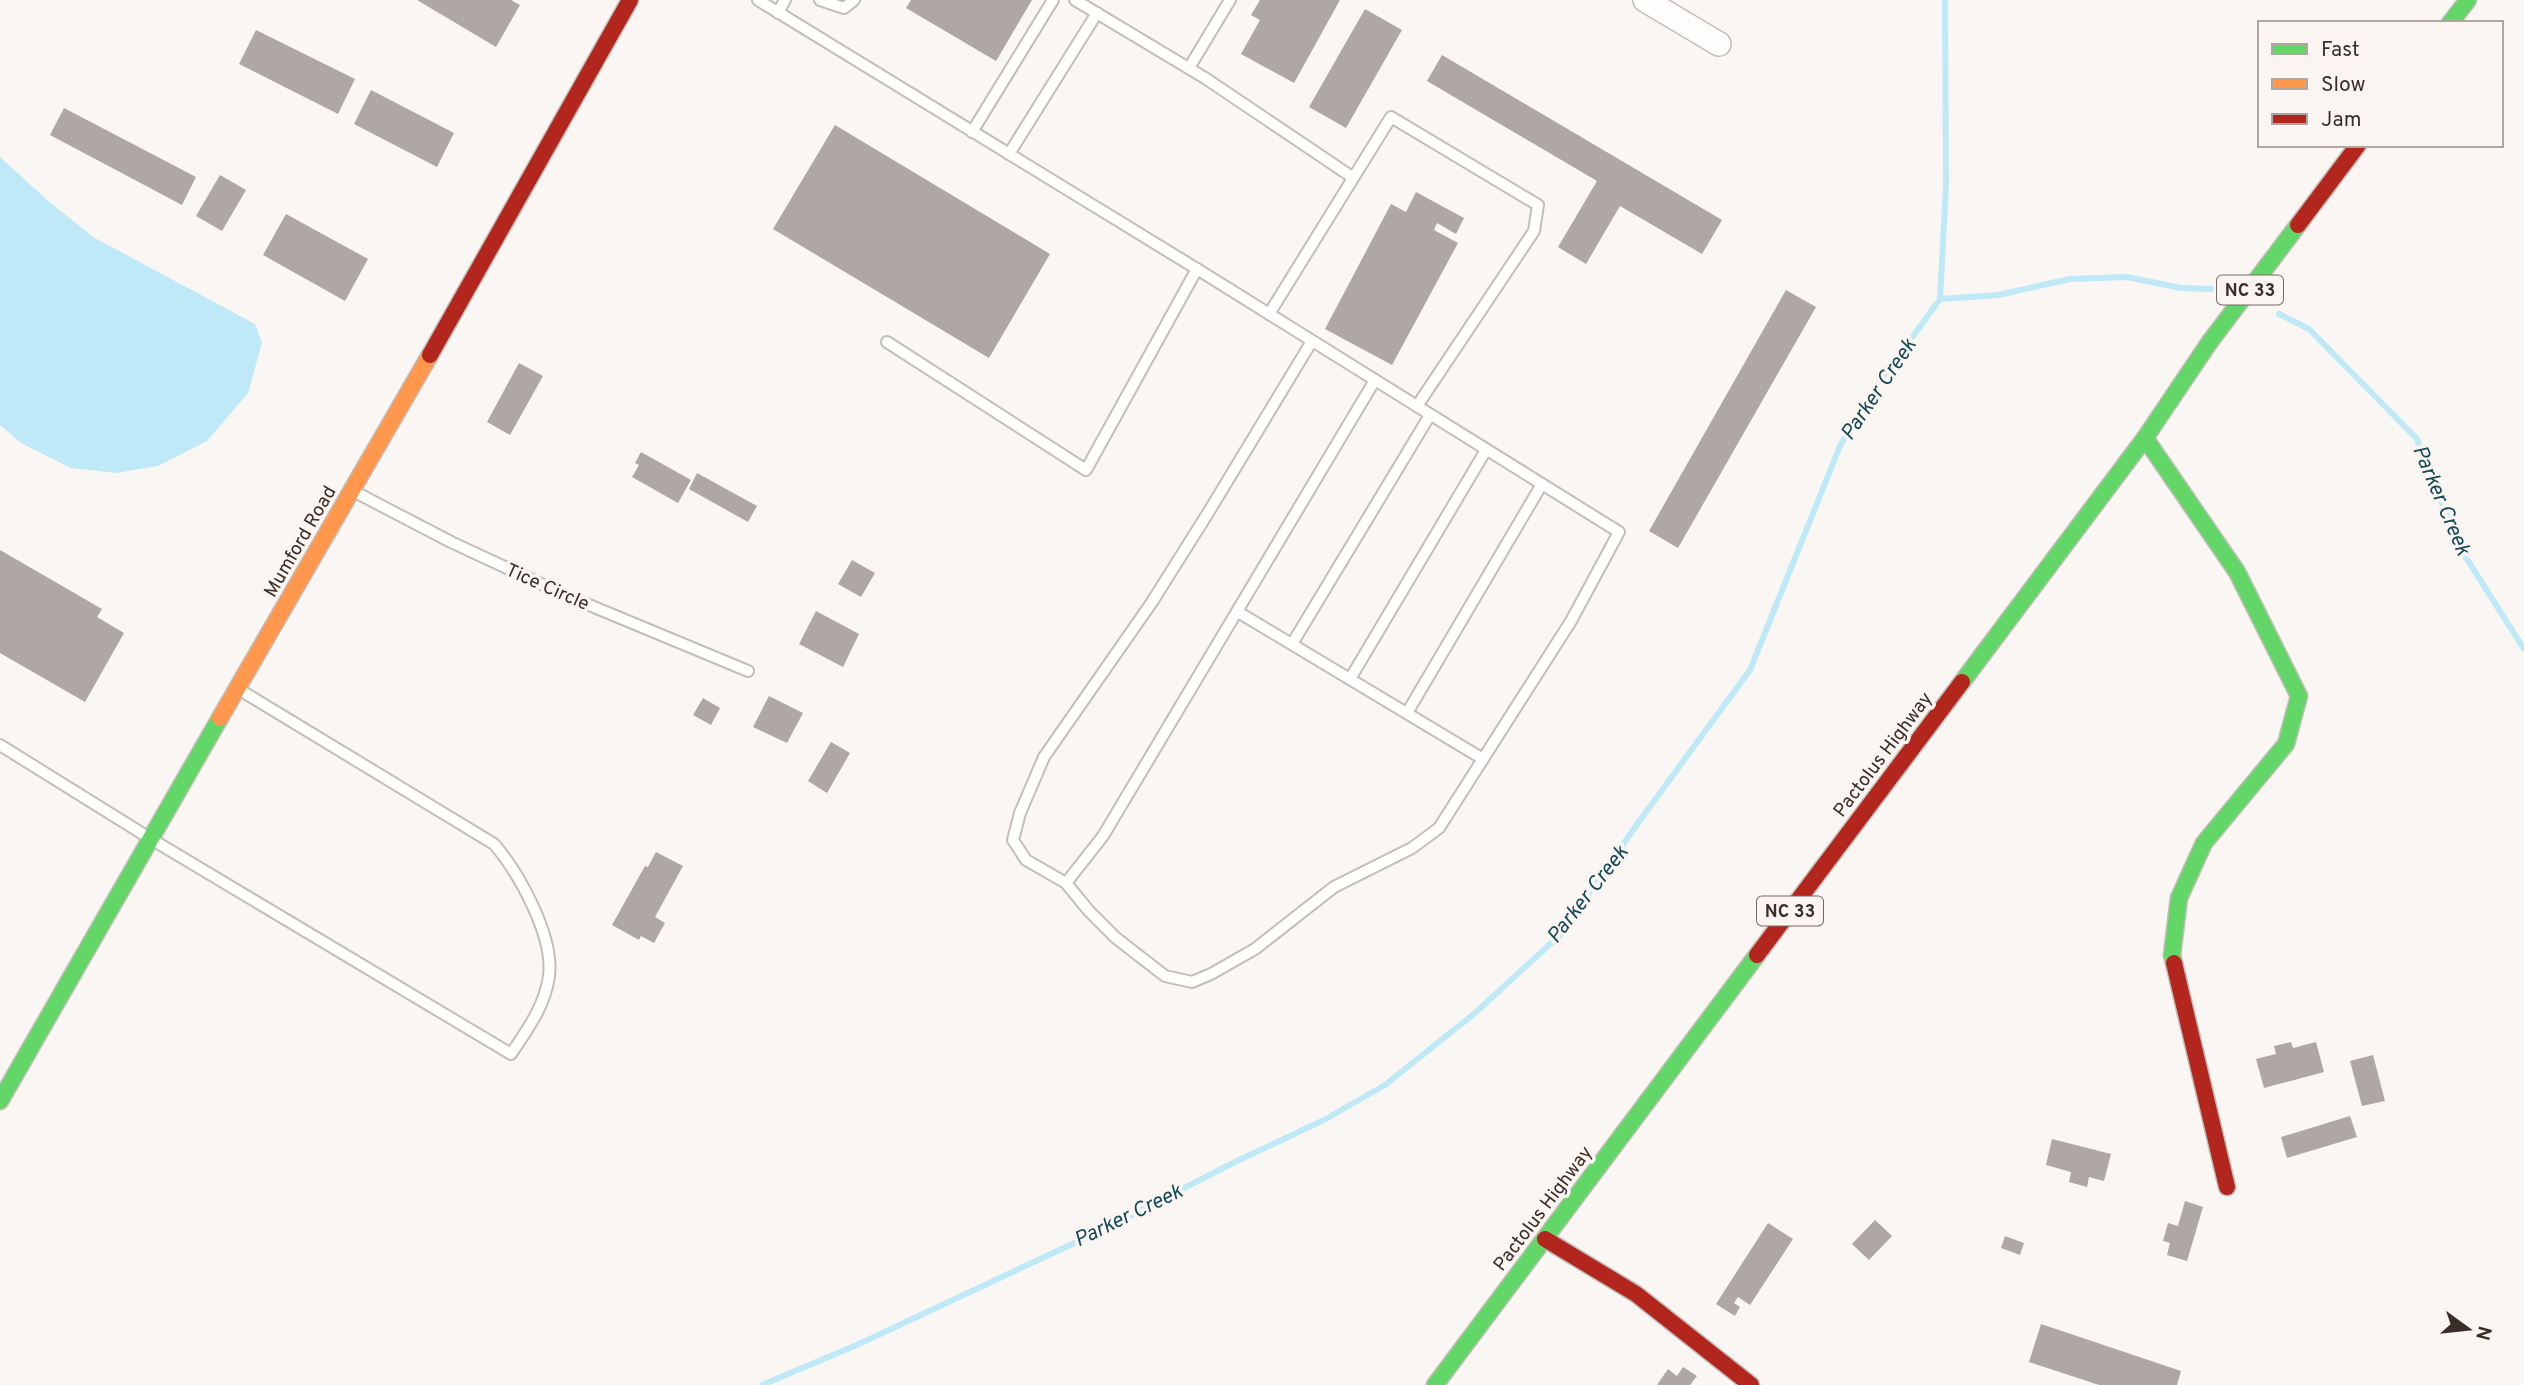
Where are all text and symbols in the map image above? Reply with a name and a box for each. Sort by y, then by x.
legend [2258,21,2503,147]
text: Fast [2321,37,2360,64]
text: Slow [2321,72,2366,99]
text: Jam [2321,107,2362,134]
road number: NC 33 [2217,276,2283,304]
water label: Parker Creek [1835,333,1924,446]
water label: Parker Creek [2405,441,2476,560]
street label: Mumford Road [259,482,342,602]
street label: Tice Circle [502,559,593,617]
street label: Pactolus Highway [1829,688,1938,823]
water label: Parker Creek [1541,840,1635,949]
road number: NC 33 [1757,896,1823,926]
street label: Pactolus Highway [1489,1142,1598,1277]
water label: Parker Creek [1070,1178,1188,1254]
north arrow [2433,1294,2503,1364]
text: N [2469,1323,2496,1343]

